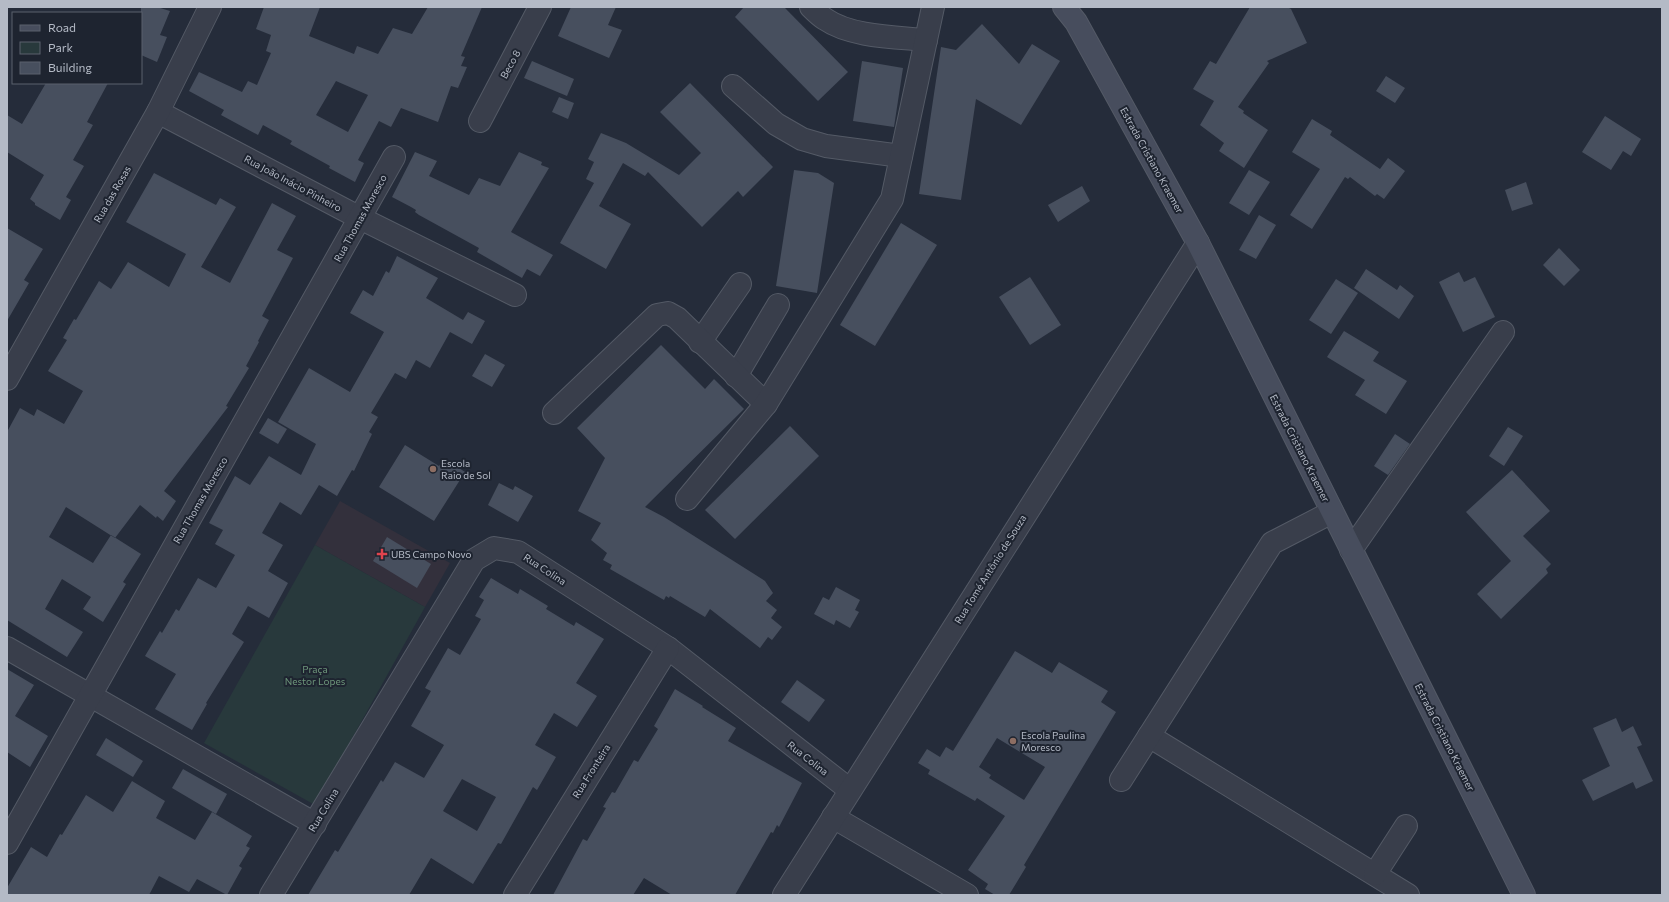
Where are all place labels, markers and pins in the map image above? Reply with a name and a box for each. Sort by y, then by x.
place label: Escola Raio de Sol [441,457,491,481]
marker: Escola Raio de Sol [428,464,438,474]
marker: UBS Campo Novo [376,548,388,560]
place label: UBS Campo Novo [391,548,471,560]
place label: Escola Paulina Moresco [1021,729,1085,753]
marker: Escola Paulina Moresco [1008,736,1018,746]

